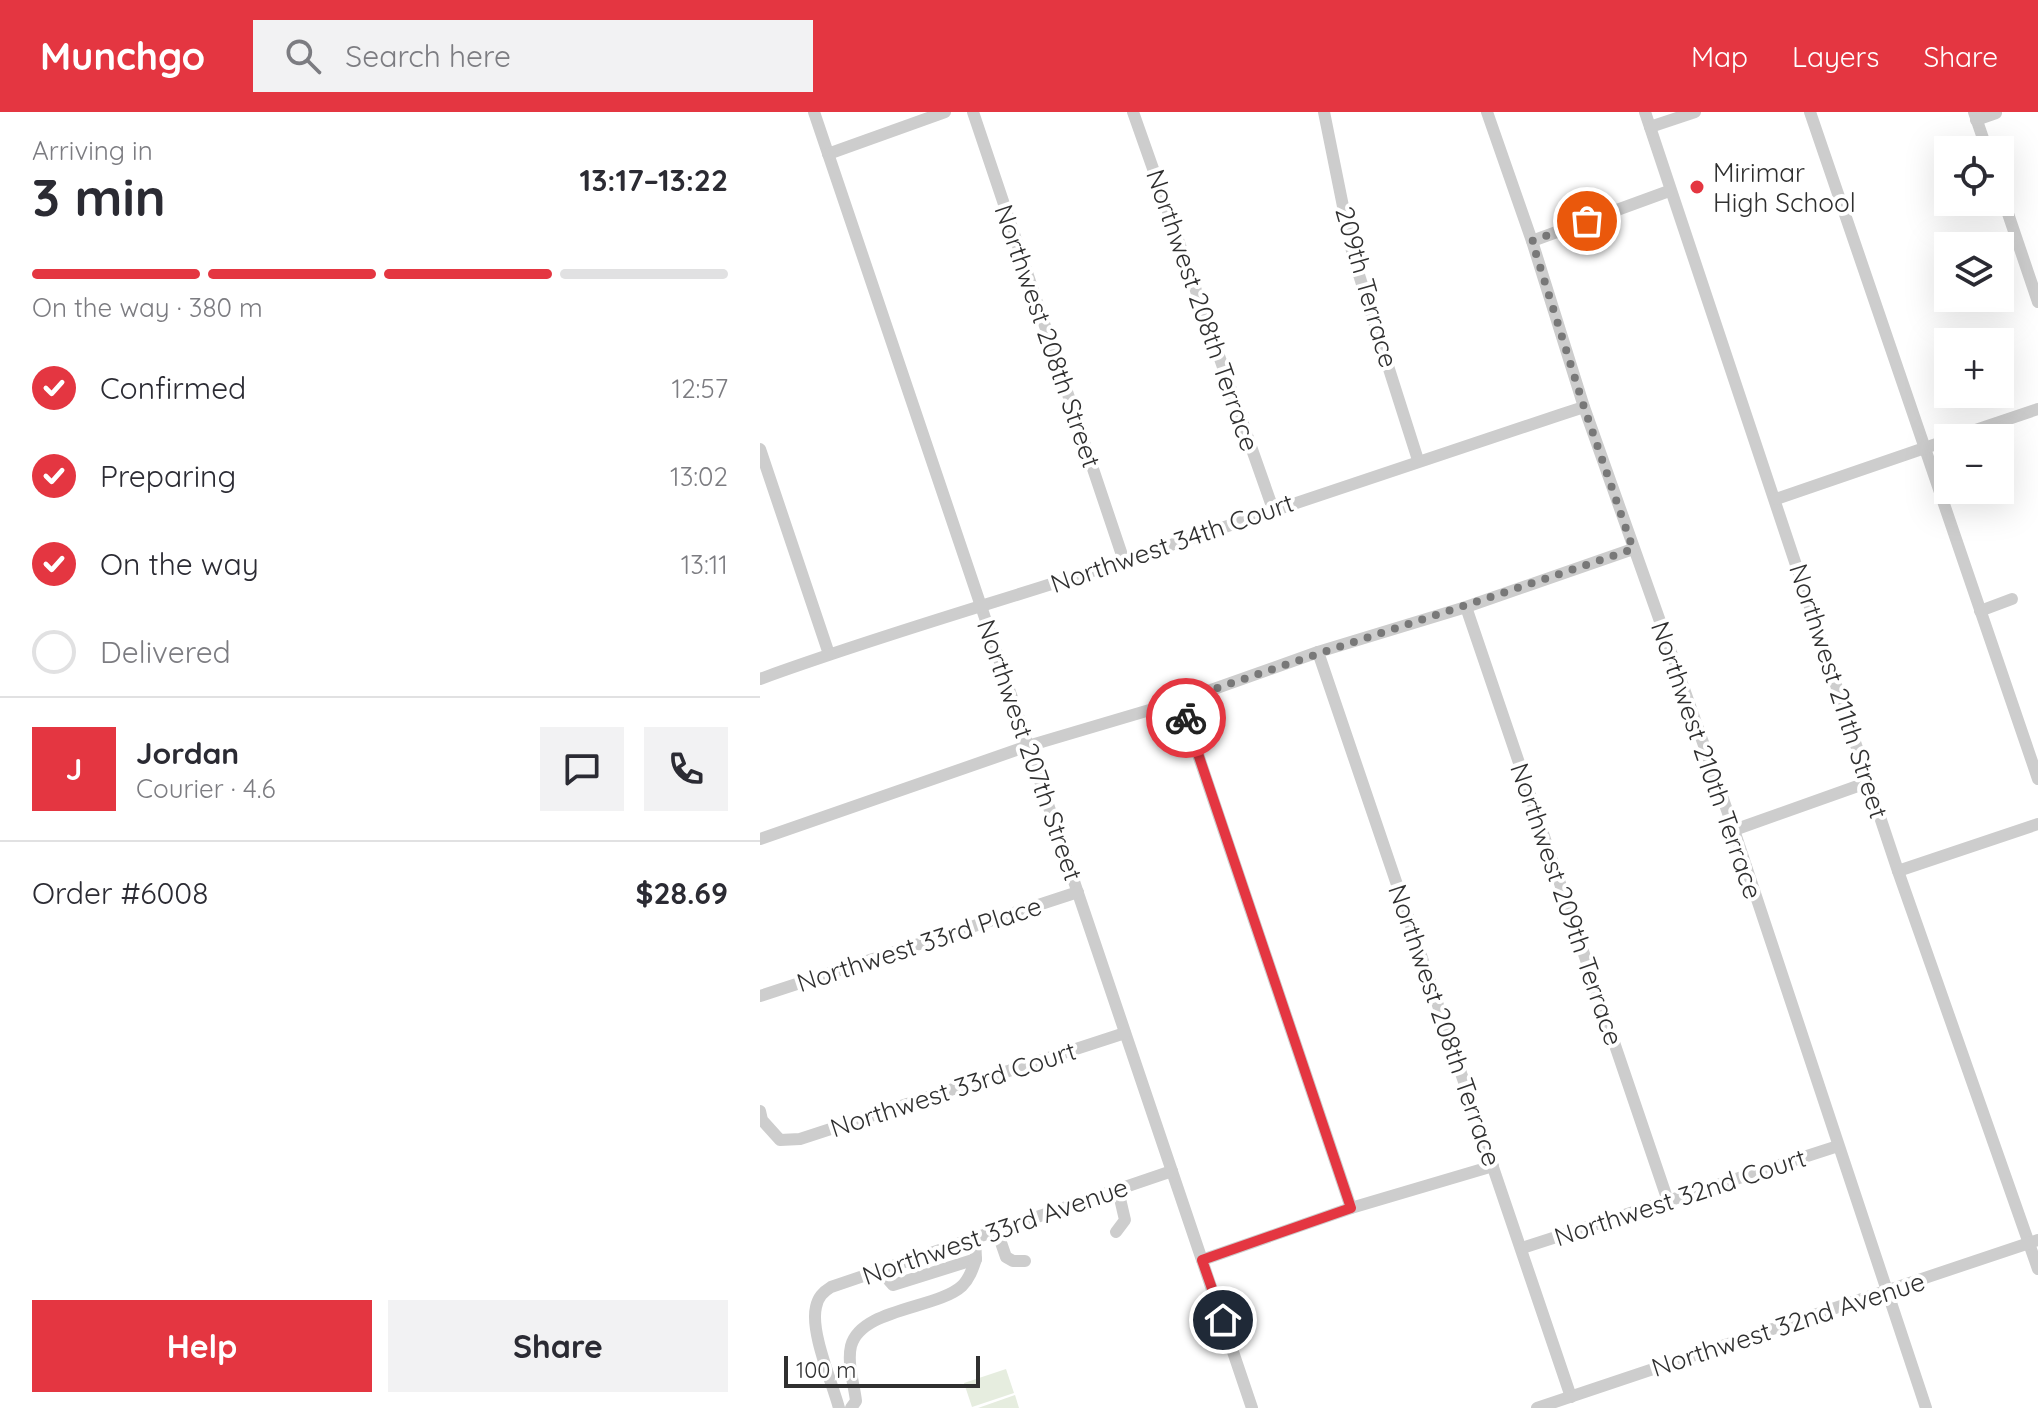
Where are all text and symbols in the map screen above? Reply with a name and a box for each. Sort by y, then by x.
search box [253,20,813,92]
text: Munchgo [40,32,205,80]
icon: search [281,34,325,78]
text: Search here [345,37,511,75]
text: Map [1691,39,1748,74]
text: Layers [1792,39,1879,74]
text: Share [1923,39,1998,74]
text: Arriving in [32,134,153,167]
map controls [1934,136,2014,504]
button: locate [1934,136,2014,216]
place label: Mirimar High School [1713,156,1856,219]
text: 13:17–13:22 [580,161,728,199]
text: 3 min [32,164,166,229]
street label: Northwest 208th Terrace [1139,165,1267,455]
marker: Mirimar High School [1688,178,1706,196]
pin [1553,187,1621,255]
icon: bag [1565,199,1609,243]
street label: Northwest 208th Street [987,200,1109,472]
street label: 209th Terrace [1328,203,1406,371]
button: layers [1934,232,2014,312]
text: On the way · 380 m [32,291,263,324]
button: + [1934,328,2014,408]
icon: check [32,366,76,410]
text: Confirmed [100,369,246,407]
text: 12:57 [672,372,728,405]
button: − [1934,424,2014,504]
icon: check [32,454,76,498]
text: Preparing [100,457,236,495]
text: 13:02 [670,460,728,493]
street label: Northwest 34th Court [1046,486,1298,600]
icon: check [32,542,76,586]
text: On the way [100,545,259,583]
text: 13:11 [681,548,728,581]
street label: Northwest 211th Street [1782,559,1896,823]
street label: Northwest 207th Street [970,615,1090,885]
street label: Northwest 210th Terrace [1644,617,1770,903]
text: Delivered [100,633,231,671]
courier [1146,678,1226,758]
icon: bike [1164,696,1208,740]
button: chat [540,727,624,811]
button: phone [644,727,728,811]
text: Jordan [136,734,239,772]
text: J [66,750,82,788]
street label: Northwest 209th Terrace [1503,758,1631,1050]
text: Courier · 4.6 [136,772,275,805]
text: Order #6008 [32,874,208,912]
text: $28.69 [635,874,728,912]
street label: Northwest 208th Terrace [1381,880,1509,1170]
street label: Northwest 33rd Place [792,889,1046,999]
street label: Northwest 33rd Court [826,1034,1080,1144]
street label: Northwest 32nd Court [1550,1141,1810,1253]
street label: Northwest 33rd Avenue [858,1170,1132,1292]
street label: Northwest 32nd Avenue [1647,1264,1929,1384]
pin [1189,1286,1257,1354]
icon: home [1201,1298,1245,1342]
button: Help [32,1300,372,1392]
button: Share [388,1300,728,1392]
scale bar [784,1352,980,1388]
text: 100 m [796,1356,856,1384]

